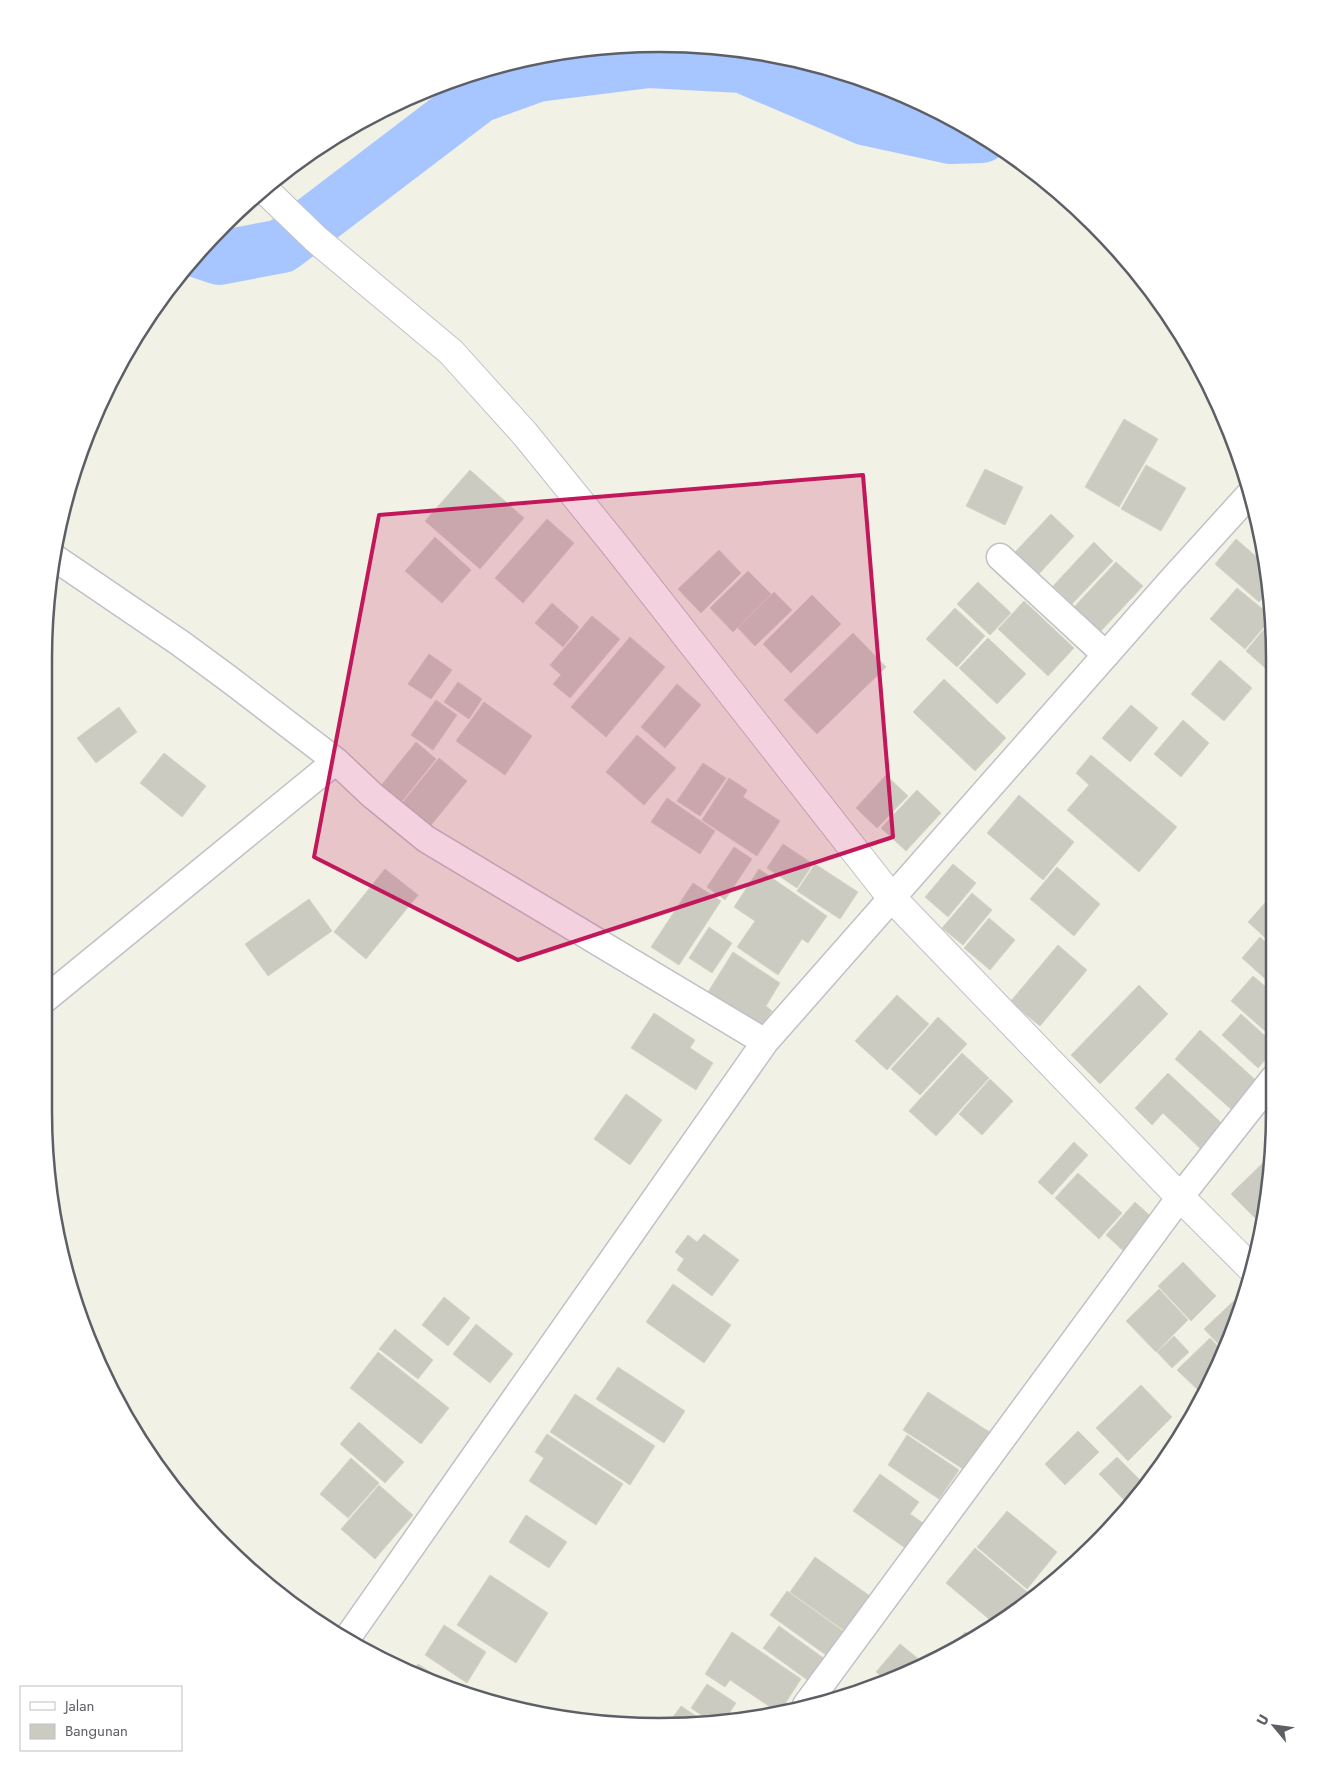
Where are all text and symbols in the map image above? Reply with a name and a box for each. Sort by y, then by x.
legend [20,1686,182,1751]
text: Jalan [63,1695,94,1717]
north arrow [1249,1701,1299,1751]
text: U [1252,1711,1274,1729]
text: Bangunan [65,1720,128,1742]

